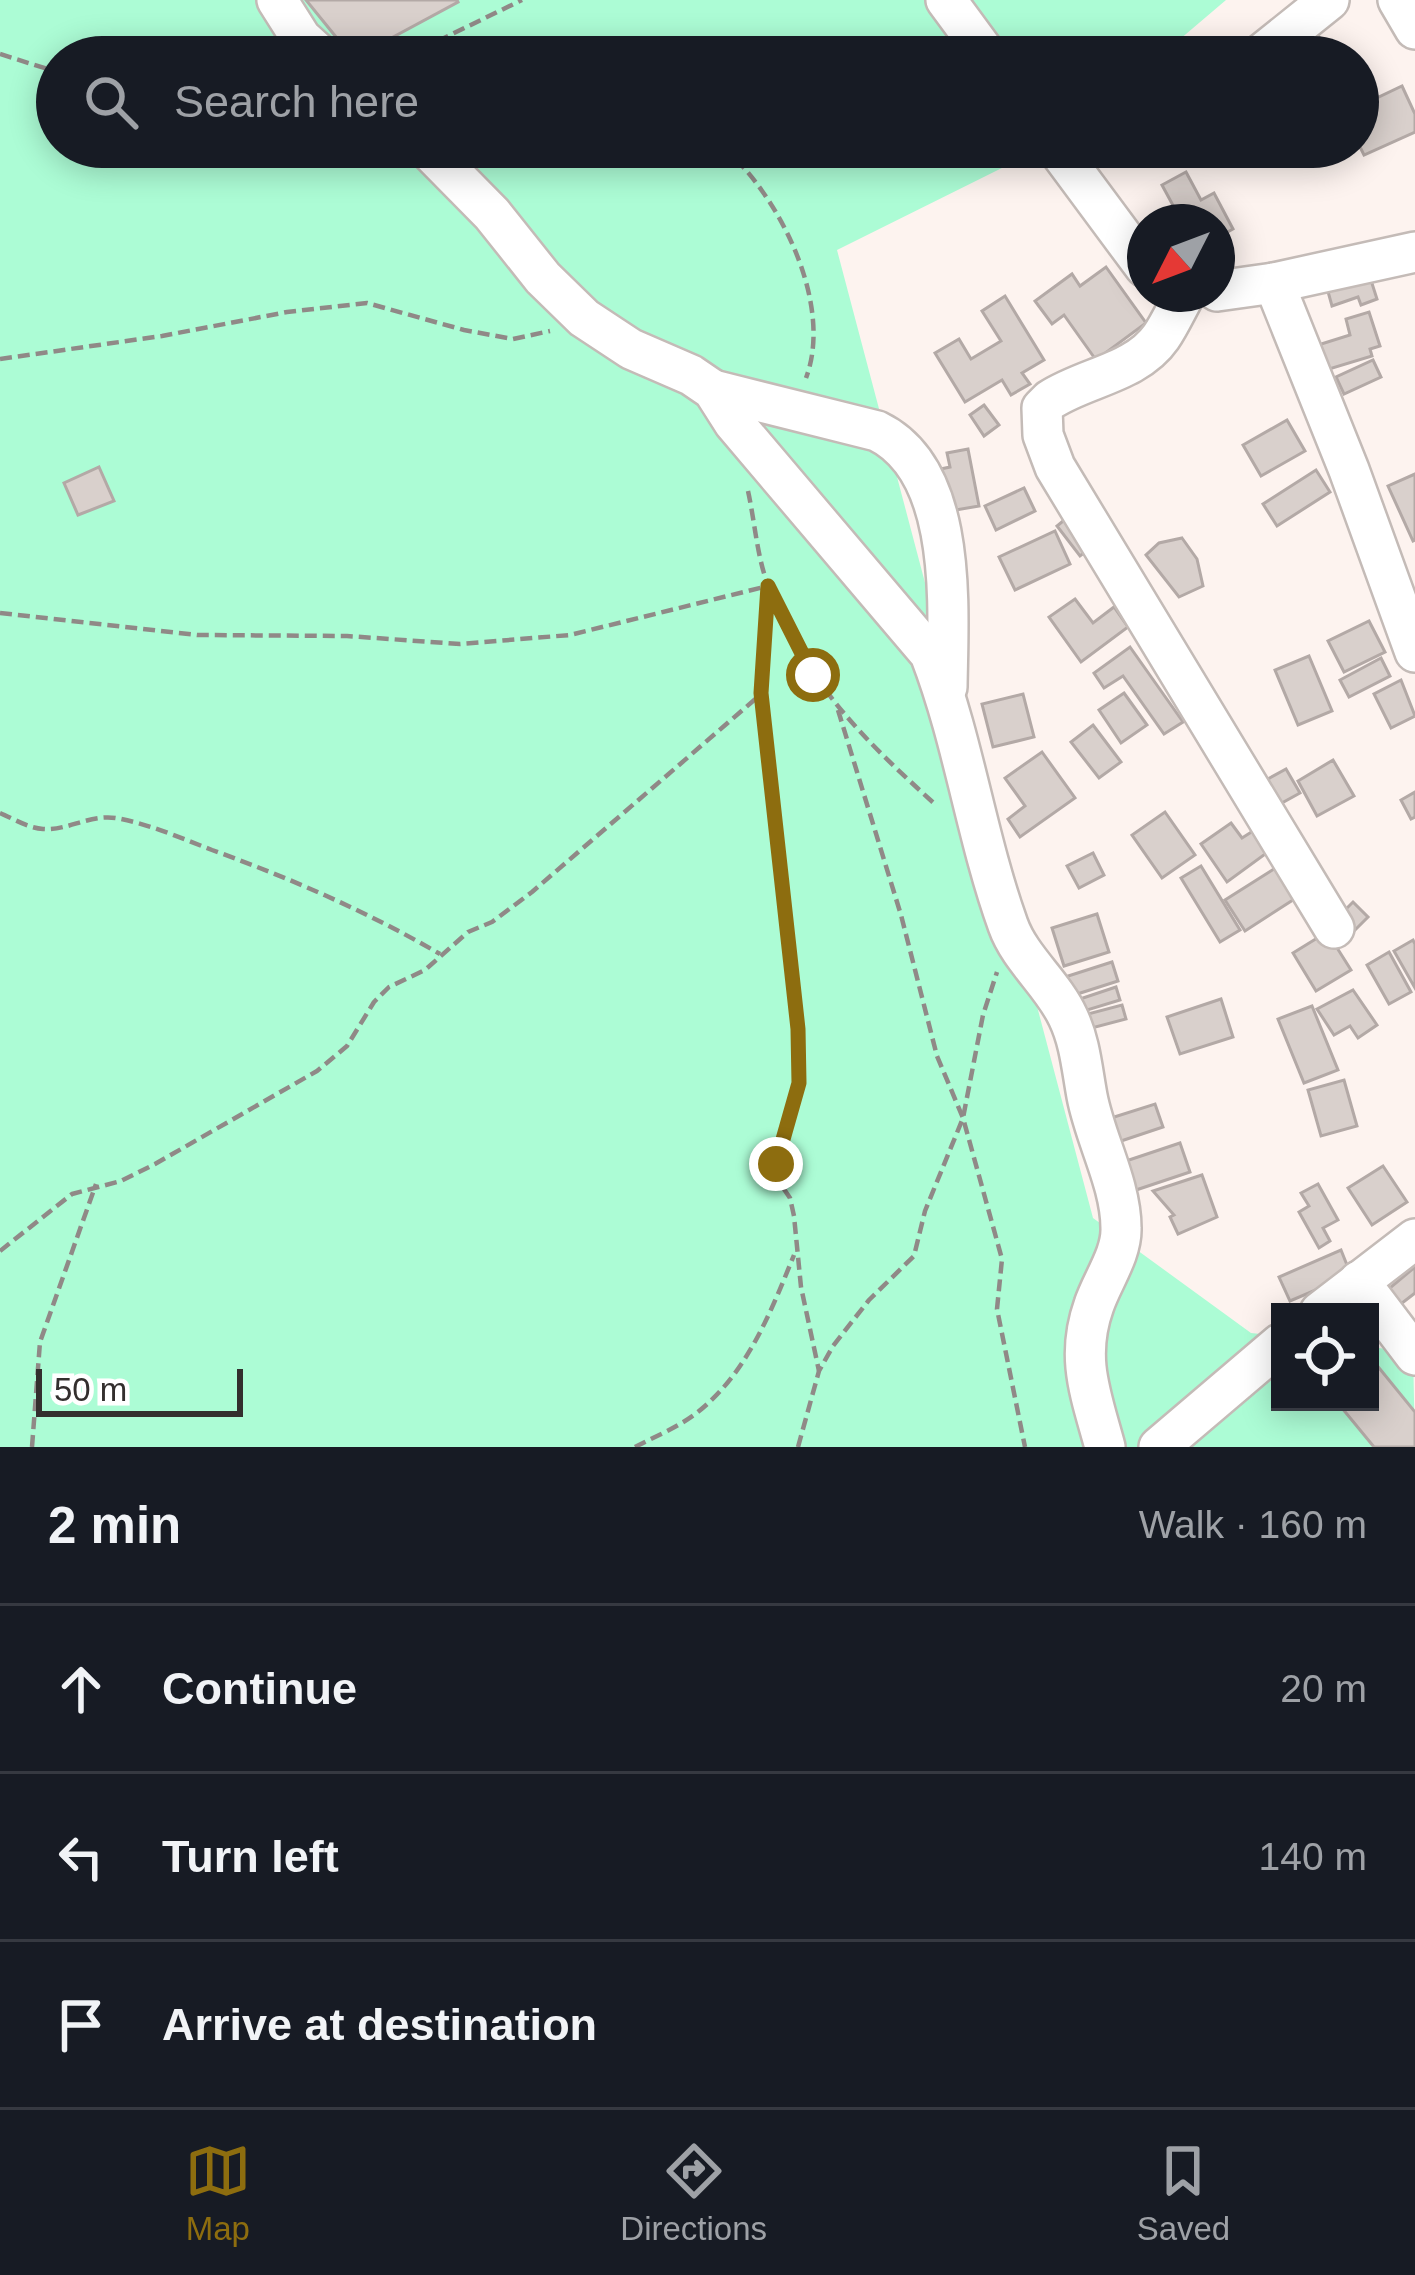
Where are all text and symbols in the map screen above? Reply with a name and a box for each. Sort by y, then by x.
search box [36,36,1379,168]
icon: search [78,69,144,135]
text: Search here [174,76,419,127]
north arrow [1127,204,1235,312]
route start [786,648,840,702]
route end [749,1137,803,1191]
map controls [1271,1303,1379,1411]
button: locate [1271,1303,1379,1411]
scale bar [36,1363,243,1416]
text: 50 m [54,1371,127,1408]
text: 2 min [48,1497,181,1554]
text: Walk · 160 m [1139,1503,1367,1546]
icon: ahead [48,1656,114,1722]
text: Continue [162,1663,357,1714]
text: 20 m [1280,1667,1367,1710]
icon: left [48,1824,114,1890]
text: Turn left [162,1831,339,1882]
text: 140 m [1259,1835,1367,1878]
icon: arrive [48,1992,114,2058]
text: Arrive at destination [162,1999,597,2050]
tab: Map [185,2138,251,2248]
tab: Directions [620,2138,767,2248]
tab: Saved [1137,2138,1230,2248]

